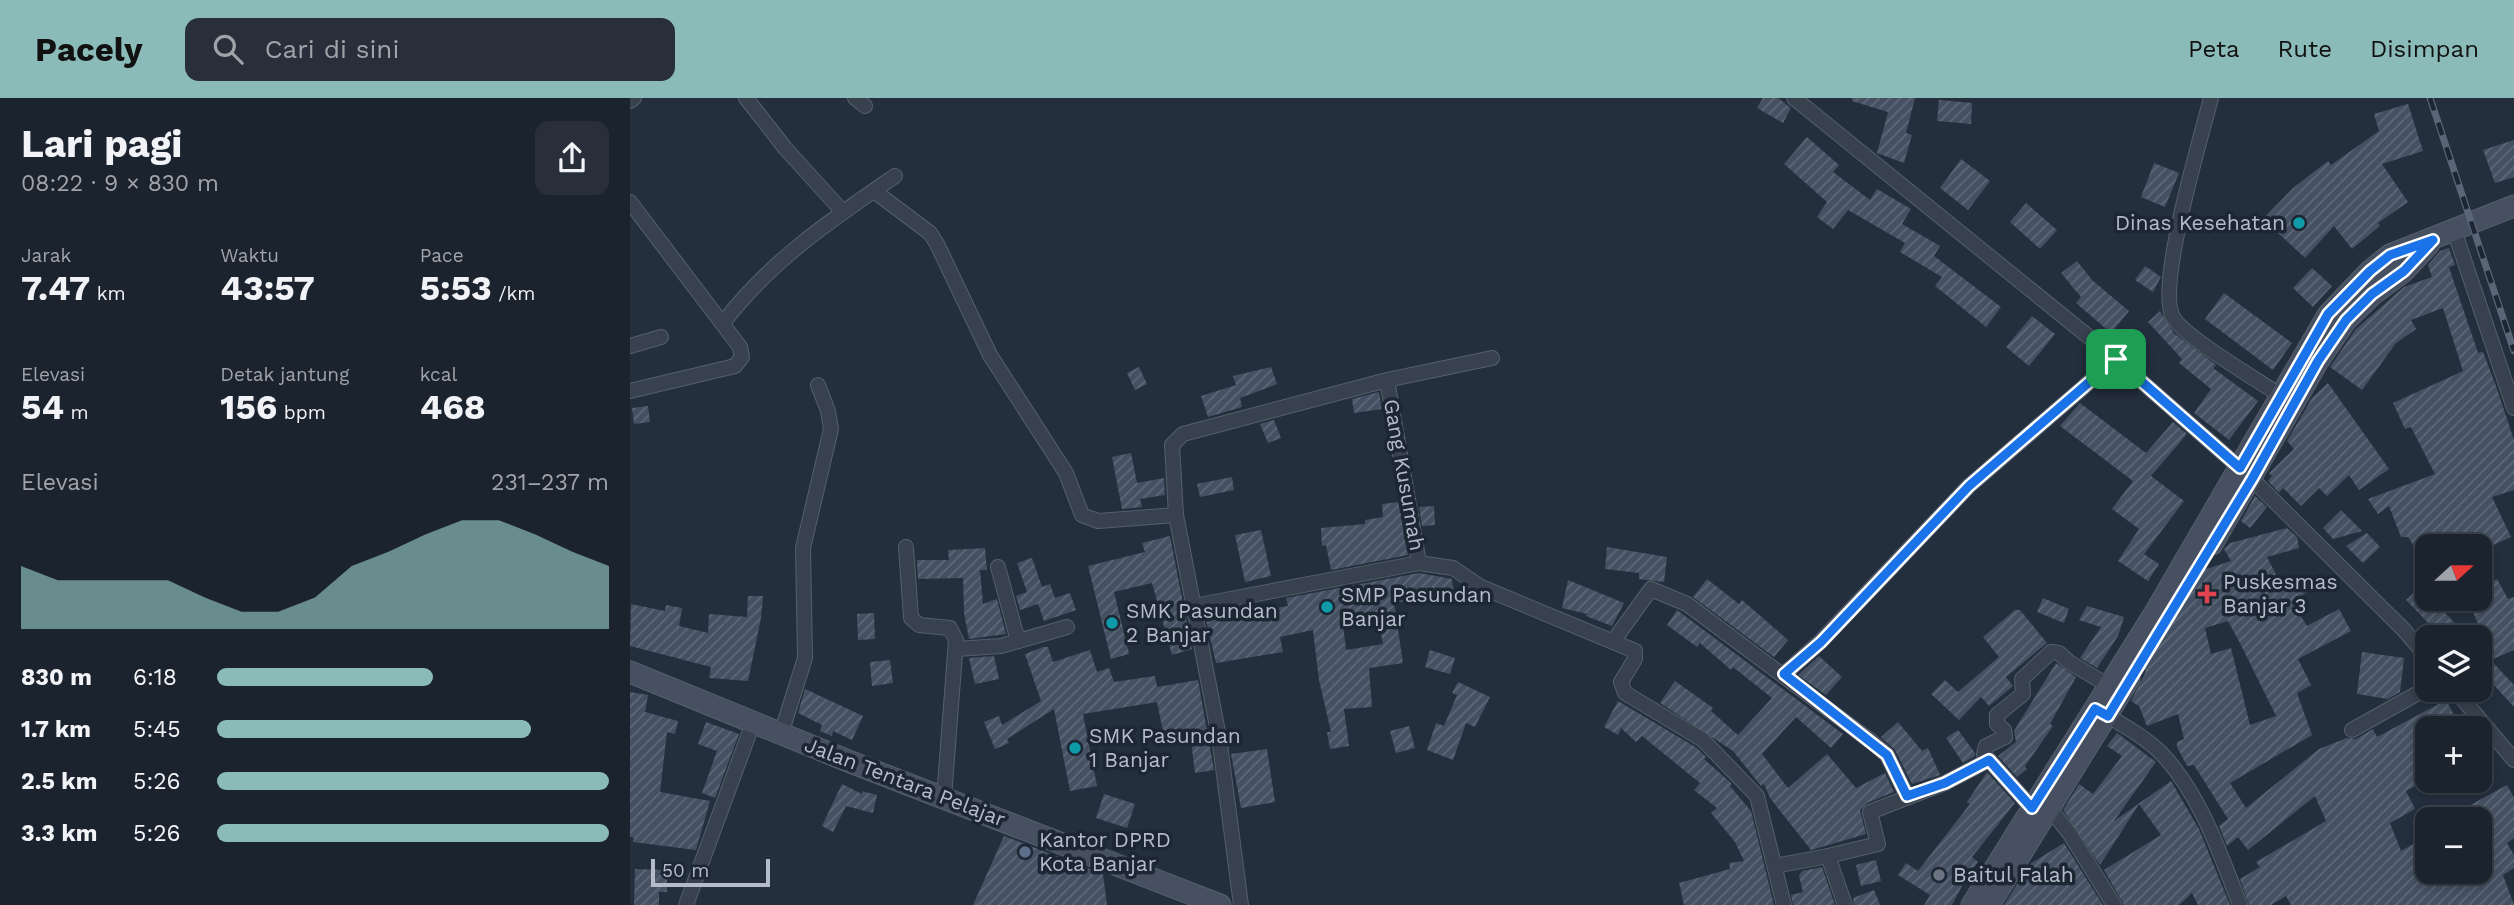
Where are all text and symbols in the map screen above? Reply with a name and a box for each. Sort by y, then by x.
search box [185,18,675,81]
text: Pacely [35,30,143,69]
icon: search [209,30,247,68]
text: Cari di sini [265,34,399,64]
text: Peta [2188,35,2240,63]
text: Rute [2278,35,2332,63]
text: Disimpan [2370,35,2479,63]
button: share [535,121,609,195]
text: Lari pagi [21,122,182,166]
text: 08:22 · 9 × 830 m [21,170,219,197]
place label: Dinas Kesehatan [2115,210,2285,235]
marker: Dinas Kesehatan [2291,215,2307,231]
text: Jarak [21,244,71,267]
text: Waktu [220,244,279,267]
text: Pace [420,244,464,267]
text: 7.47 [21,267,90,309]
text: 43:57 [220,267,315,309]
text: 5:53 [420,267,492,309]
text: km [90,282,126,305]
text: /km [492,282,535,305]
pin [2086,329,2146,389]
icon: arrive [2097,340,2135,378]
text: Elevasi [21,363,85,386]
text: Detak jantung [220,363,349,386]
text: kcal [420,363,457,386]
text: 54 [21,386,64,428]
text: 156 [220,386,277,428]
text: 468 [420,386,486,428]
street label: Gang Kusumah [1379,397,1430,553]
text: m [64,401,89,424]
text: bpm [277,401,326,424]
text: Elevasi [21,469,99,496]
text: 231–237 m [491,469,609,496]
north arrow [2415,534,2492,611]
map controls [2415,534,2492,884]
place label: Puskesmas Banjar 3 [2223,569,2338,618]
place label: SMP Pasundan Banjar [1341,582,1492,631]
marker: Puskesmas Banjar 3 [2197,584,2217,604]
place label: SMK Pasundan 2 Banjar [1126,598,1278,647]
marker: SMP Pasundan Banjar [1319,599,1335,615]
marker: SMK Pasundan 2 Banjar [1104,615,1120,631]
button: layers [2415,625,2492,702]
text: 830 m [21,664,92,691]
text: 6:18 [133,664,177,691]
text: 1.7 km [21,716,91,743]
text: 5:45 [133,716,181,743]
button: + [2415,716,2492,793]
place label: SMK Pasundan 1 Banjar [1089,723,1241,772]
street label: Jalan Tentara Pelajar [801,732,1010,832]
marker: SMK Pasundan 1 Banjar [1067,740,1083,756]
text: 2.5 km [21,768,97,795]
text: 5:26 [133,768,181,795]
button: − [2415,807,2492,884]
text: 3.3 km [21,820,97,847]
text: 5:26 [133,820,181,847]
place label: Kantor DPRD Kota Banjar [1039,827,1171,876]
marker: Kantor DPRD Kota Banjar [1017,844,1033,860]
scale bar [651,856,770,888]
text: 50 m [662,859,709,882]
place label: Baitul Falah [1953,862,2074,887]
marker: Baitul Falah [1931,867,1947,883]

